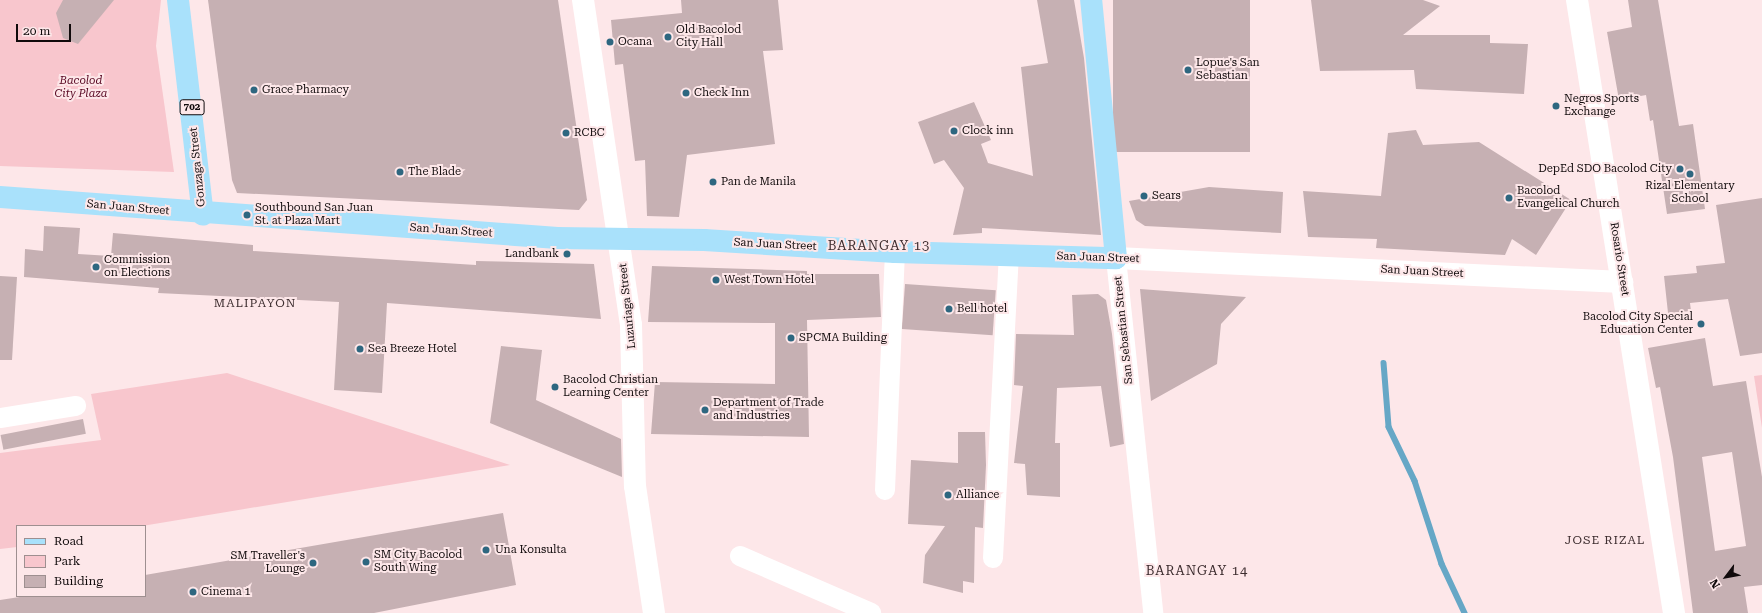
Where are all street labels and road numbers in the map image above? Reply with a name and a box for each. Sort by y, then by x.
road number: 702 [179,99,205,115]
street label: Gonzaga Street [187,126,209,208]
street label: San Juan Street [86,198,170,218]
street label: Rosario Street [1607,221,1631,297]
street label: San Juan Street [409,222,493,240]
street label: San Juan Street [733,236,817,254]
street label: San Juan Street [1056,250,1140,266]
street label: Luzuriaga Street [617,263,639,349]
street label: San Juan Street [1380,263,1464,281]
street label: San Sebastian Street [1112,275,1136,385]

